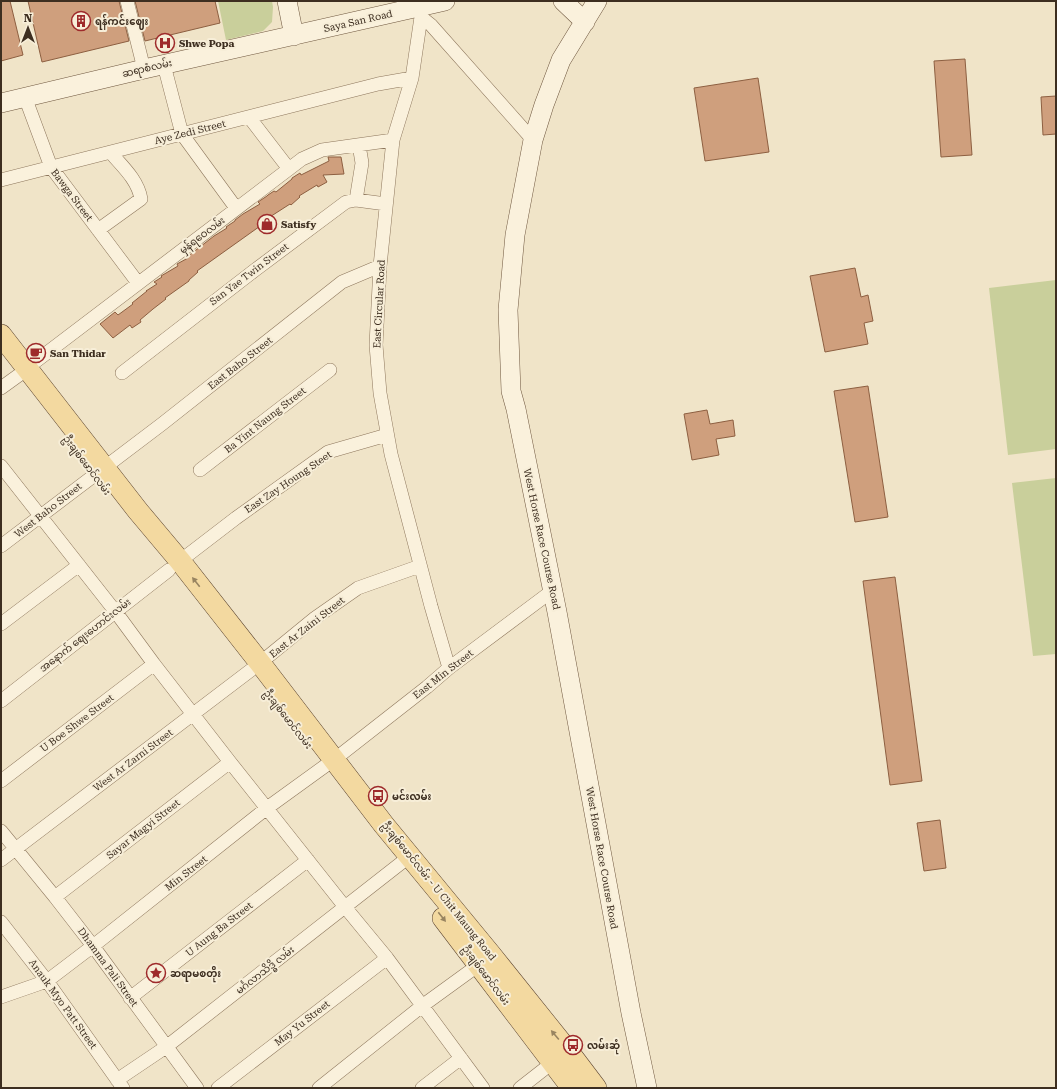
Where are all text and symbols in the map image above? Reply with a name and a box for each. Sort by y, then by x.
north arrow [8,8,48,48]
street label: Saya San Road [322,8,394,34]
building icon: ရန်ကင်းဈေး [70,10,92,32]
text: N [24,12,33,25]
place label: ရန်ကင်းဈေး [95,14,149,30]
hospital icon: Shwe Popa [154,32,176,54]
place label: Shwe Popa [179,38,234,49]
street label: ဆရာစံလမ်း [120,55,174,82]
street label: Aye Zedi Street [153,118,227,146]
street label: Bawga Street [49,167,95,223]
street label: မှန်ရဝေလမ်း [176,213,229,258]
shop icon: Satisfy [256,213,278,235]
place label: Satisfy [281,219,316,230]
street label: San Yae Twin Street [207,241,291,307]
street label: East Circular Road [371,259,387,349]
street label: East Baho Street [206,334,275,392]
cafe icon: San Thidar [25,342,47,364]
place label: San Thidar [50,348,106,359]
street label: Ba Yint Naung Street [222,385,308,455]
street label: ဦးချစ်မောင်လမ်း [59,432,115,499]
street label: East Zay Houng Steet [242,449,334,515]
street label: West Horse Race Course Road [522,467,562,611]
street label: West Baho Street [12,480,84,540]
one-way arrow [192,576,201,587]
street label: အနောက် ဈေးဟောင်းလမ်း [36,594,135,676]
street label: East Ar Zaini Street [267,594,347,660]
street label: East Min Street [411,647,475,701]
street label: ဦးချစ်မောင်လမ်း [259,686,316,752]
street label: U Boe Shwe Street [38,692,116,754]
street label: West Ar Zarni Street [91,726,175,793]
bus stop icon: မင်းလမ်း [367,785,389,807]
street label: West Horse Race Course Road [584,786,620,931]
place label: မင်းလမ်း [392,789,431,802]
street label: Sayar Magyi Street [104,797,182,861]
street label: ဦးချစ်မောင်လမ်း - U Chit Maung Road [377,818,500,965]
street label: Min Street [163,853,209,893]
street label: U Aung Ba Street [183,899,255,958]
one-way arrow [438,911,446,922]
street label: Dhamma Pali Street [76,925,140,1009]
street label: မင်္ဂလာသိဒ္ဓိ လမ်း [232,942,298,999]
street label: ဦးချစ်မောင်လမ်း [458,942,514,1009]
street label: Anauk Myo Patt Street [27,957,99,1051]
place icon: ဆရာမစတိုး [145,962,167,984]
place label: ဆရာမစတိုး [170,966,221,983]
street label: May Yu Street [272,998,332,1048]
one-way arrow [550,1030,559,1041]
bus stop icon: လမ်းဆုံ [562,1034,584,1056]
place label: လမ်းဆုံ [587,1038,620,1055]

